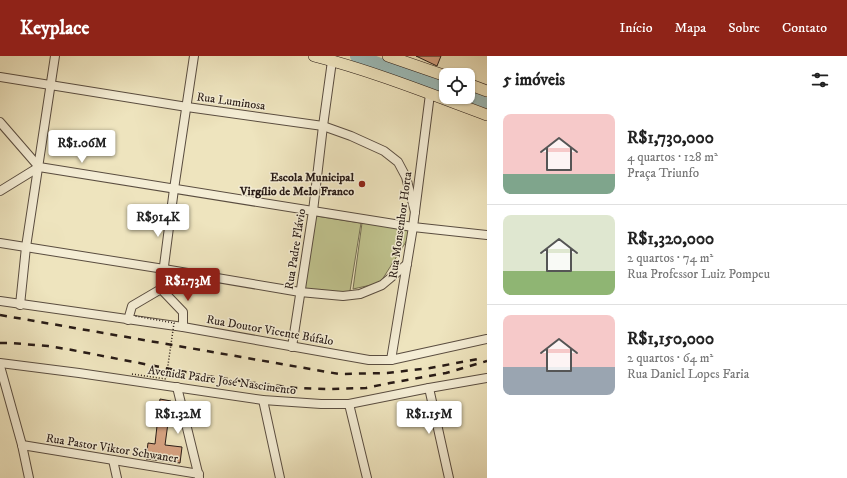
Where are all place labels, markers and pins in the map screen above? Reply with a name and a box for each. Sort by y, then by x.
pin: R$1.06M [45,130,119,164]
place label: Escola Municipal Virgílio de Melo Franco [239,170,354,199]
marker: Escola Municipal Virgílio de Melo Franco [357,179,367,189]
pin: R$914K [125,204,191,238]
pin: R$1.73M [151,268,225,302]
pin: R$1.32M [141,401,215,435]
pin: R$1.15M [392,401,466,435]

